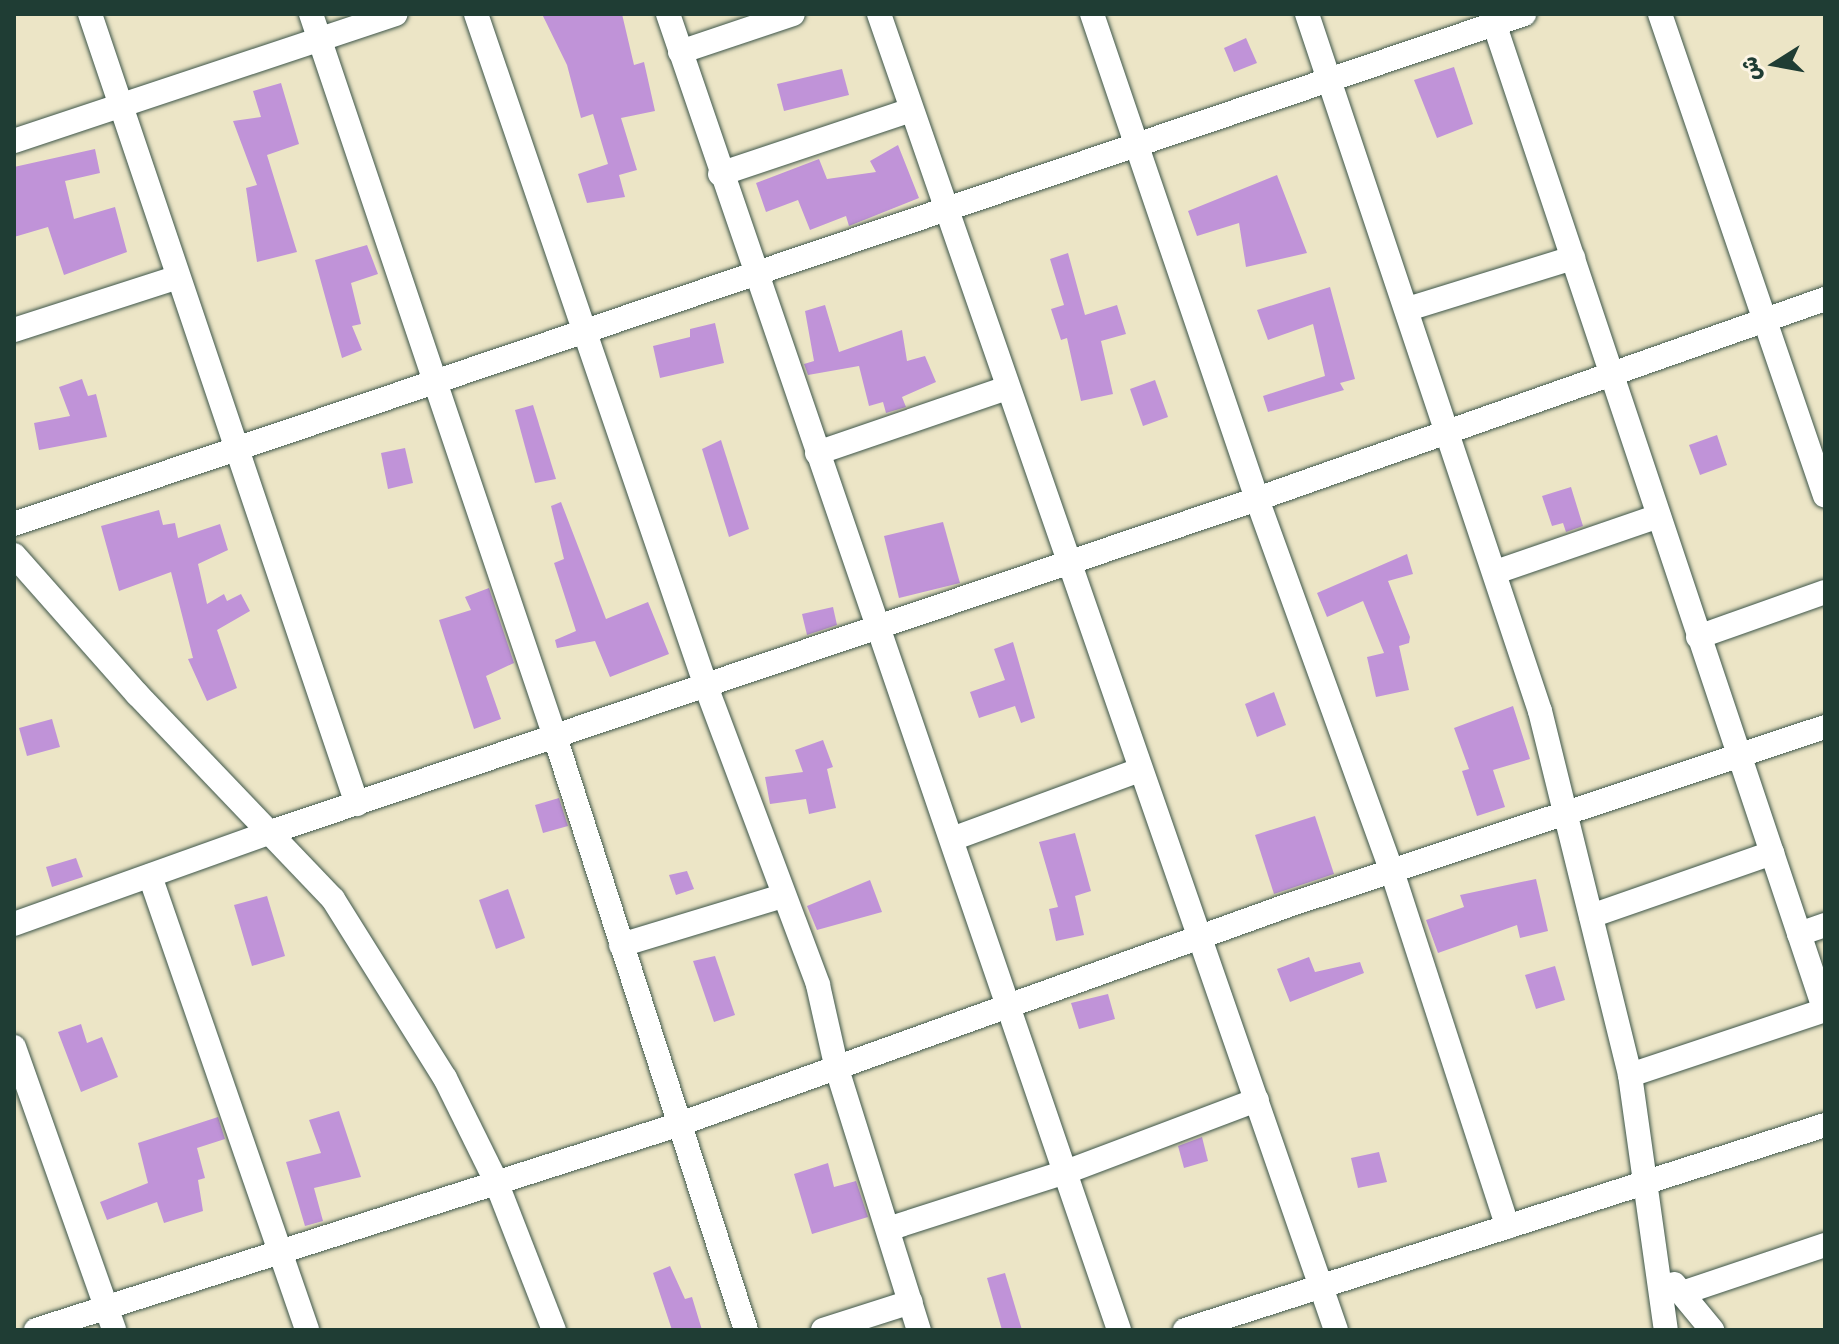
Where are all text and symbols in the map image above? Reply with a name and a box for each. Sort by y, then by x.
north arrow [1735,24,1815,104]
text: ش [1735,54,1767,83]

